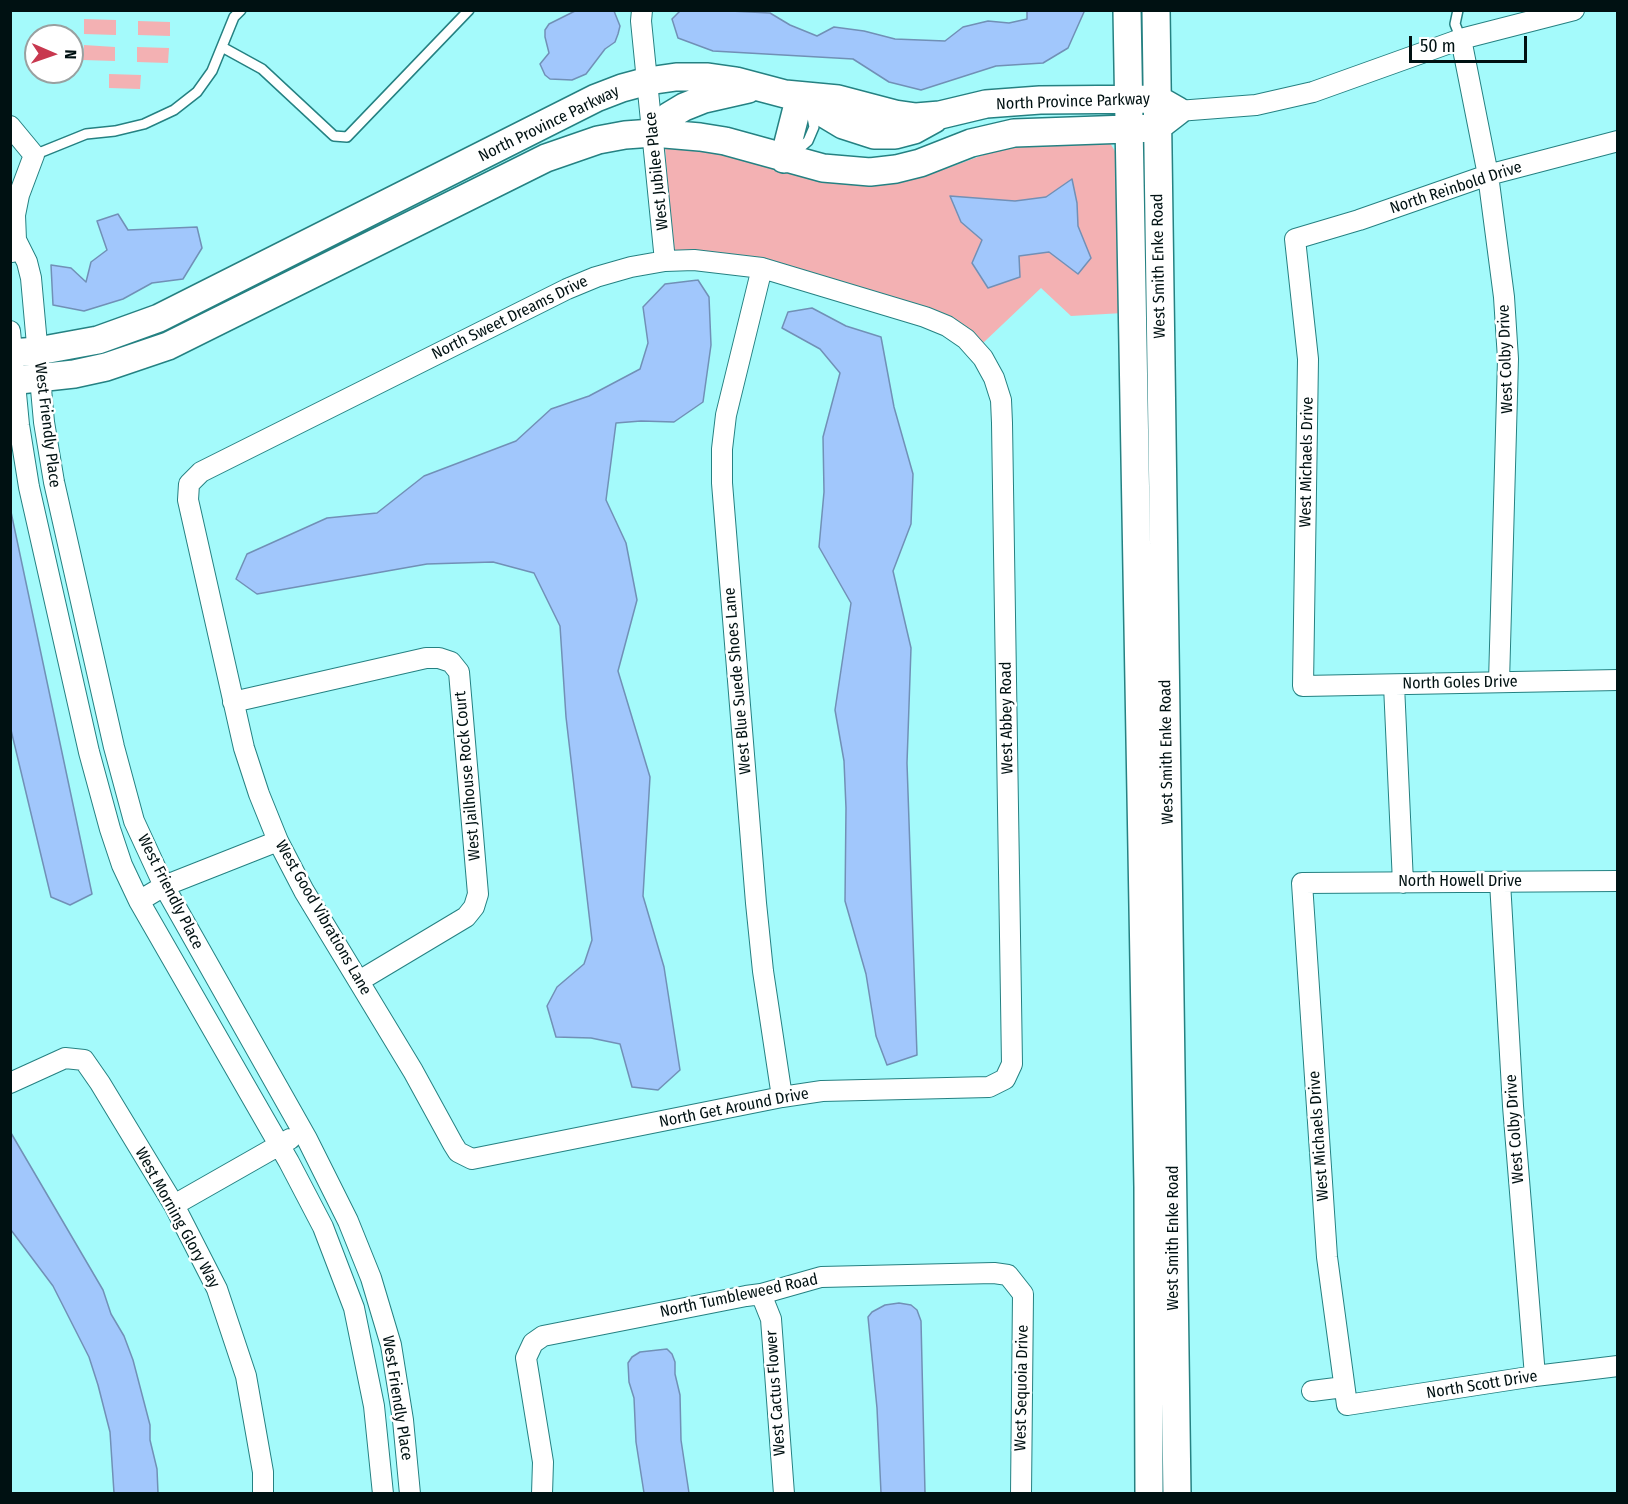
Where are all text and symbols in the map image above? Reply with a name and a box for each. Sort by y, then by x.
north arrow [24,24,84,84]
scale bar [1412,24,1530,62]
text: 50 m [1420,35,1456,57]
text: N [61,49,80,60]
street label: North Province Parkway [476,82,622,166]
street label: North Province Parkway [996,90,1150,114]
street label: West Jubilee Place [641,111,673,231]
street label: North Reinbold Drive [1388,158,1524,218]
street label: West Smith Enke Road [1148,193,1170,339]
street label: North Sweet Dreams Drive [429,272,591,364]
street label: West Colby Drive [1495,304,1517,414]
street label: West Friendly Place [30,361,64,489]
street label: West Michaels Drive [1296,397,1318,527]
street label: West Blue Suede Shoes Lane [720,587,756,775]
street label: West Abbey Road [996,661,1018,775]
street label: North Goles Drive [1402,672,1518,694]
street label: West Smith Enke Road [1156,679,1178,825]
street label: West Jailhouse Rock Court [451,690,485,862]
street label: West Friendly Place [133,831,207,953]
street label: West Good Vibrations Lane [271,837,375,999]
street label: North Howell Drive [1398,872,1522,892]
street label: West Michaels Drive [1305,1070,1333,1202]
street label: West Colby Drive [1502,1074,1528,1184]
street label: North Get Around Drive [657,1084,811,1132]
street label: West Morning Glory Way [130,1144,224,1292]
street label: West Smith Enke Road [1164,1165,1184,1311]
street label: North Tumbleweed Road [658,1270,820,1322]
street label: West Sequoia Drive [1011,1325,1033,1451]
street label: West Cactus Flower [762,1330,790,1456]
street label: West Friendly Place [378,1334,416,1462]
street label: North Scott Drive [1425,1367,1539,1403]

